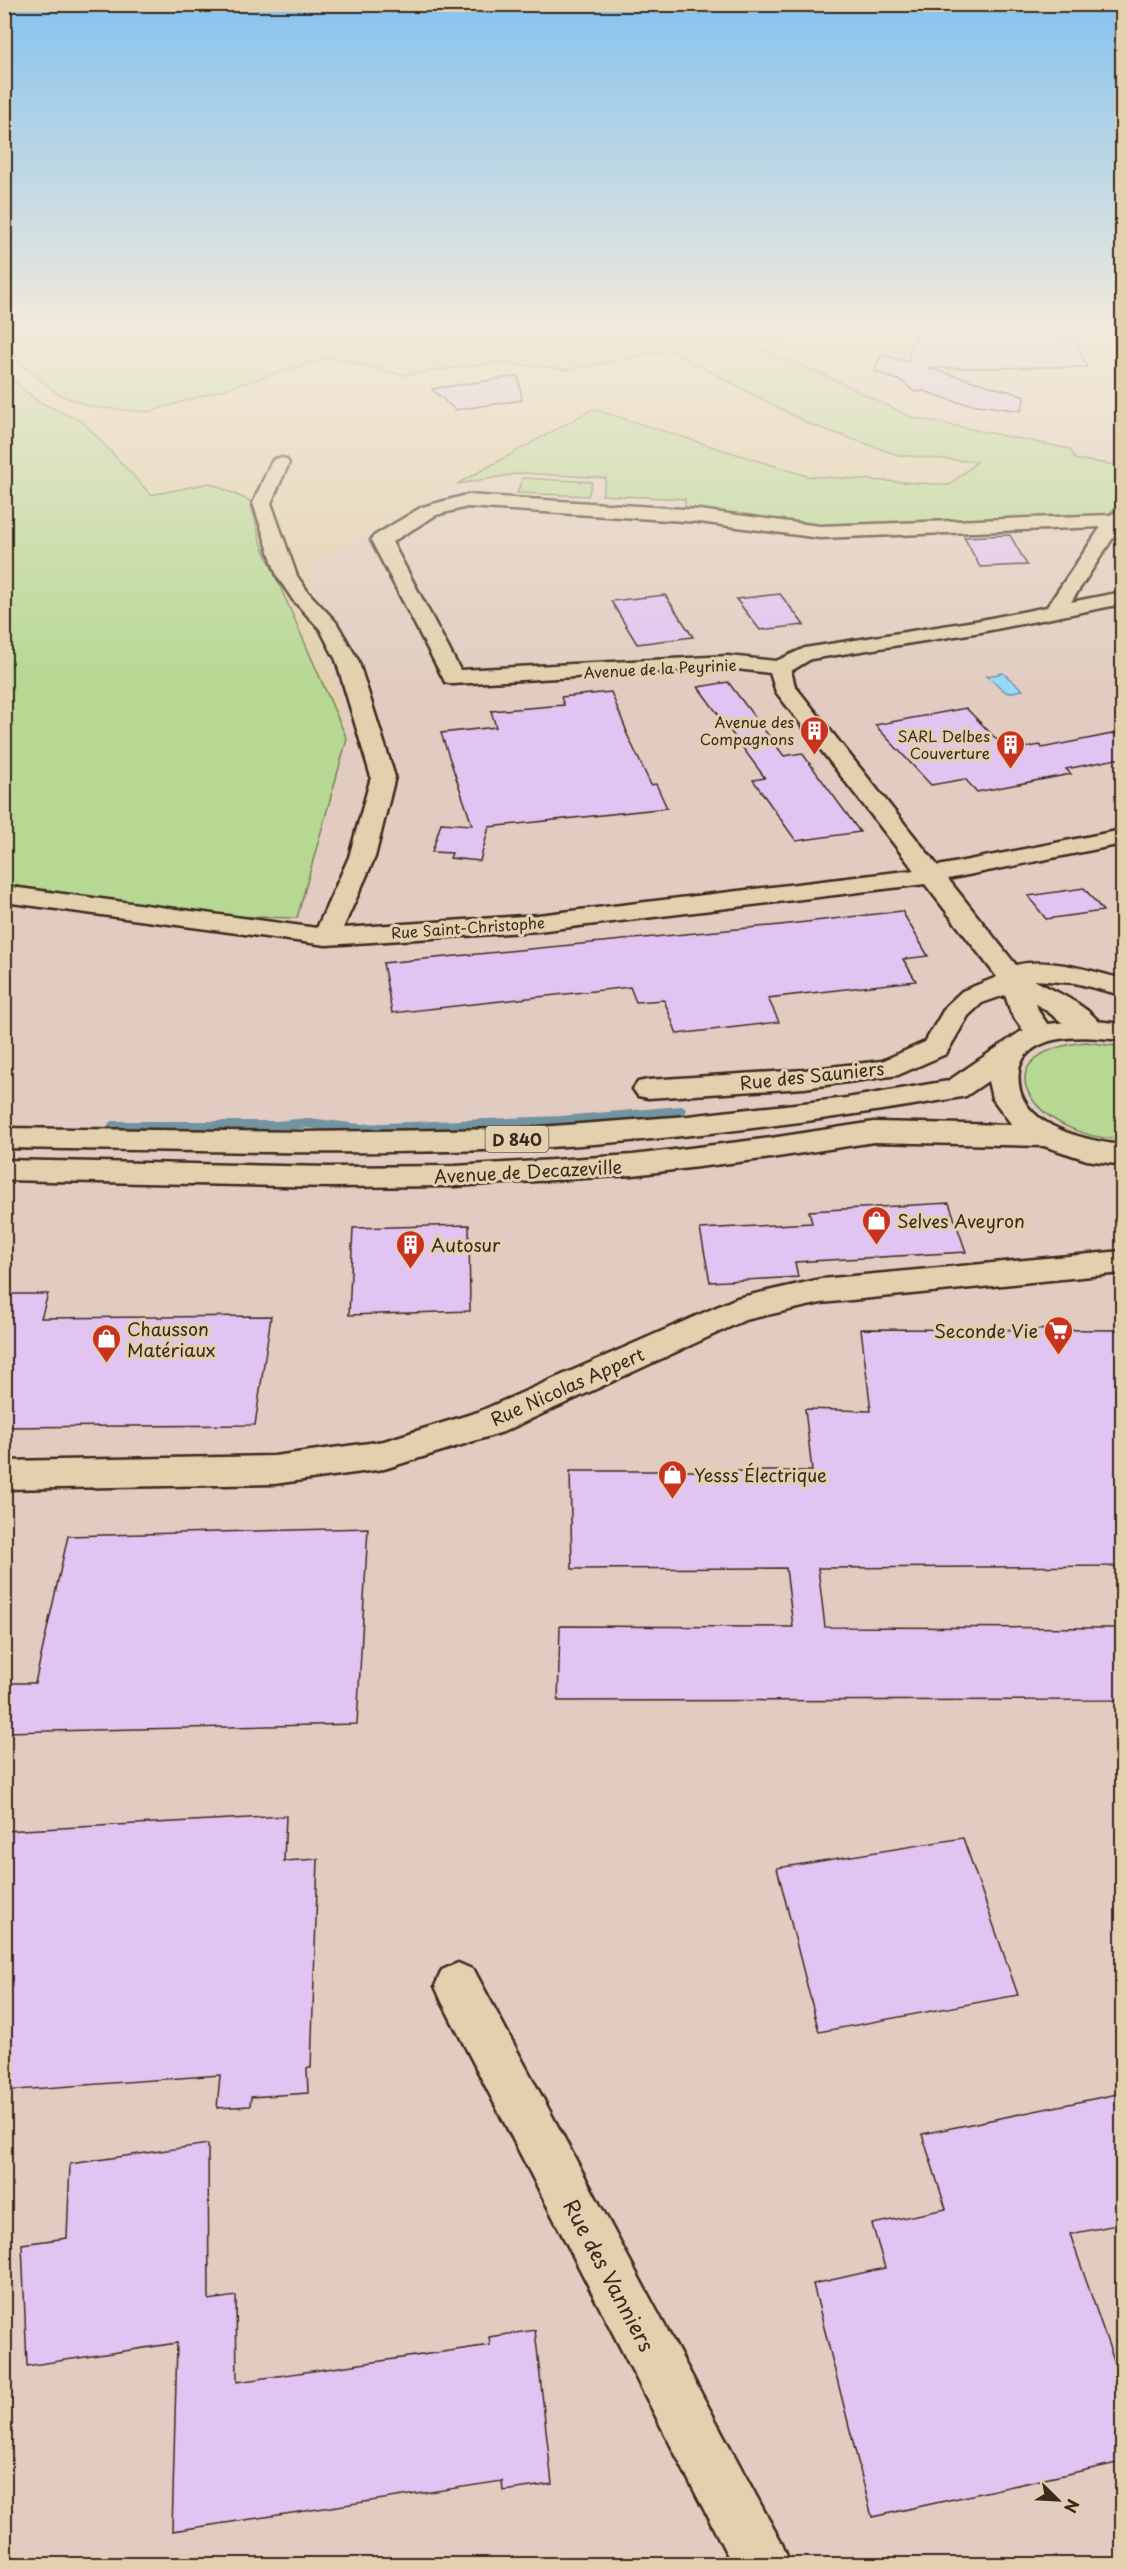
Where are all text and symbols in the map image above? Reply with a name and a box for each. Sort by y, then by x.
street label: Avenue de la Peyrinie [583,653,737,683]
place label: Avenue des Compagnons [700,710,794,750]
building icon: Avenue des Compagnons [799,714,831,756]
place label: SARL Delbes Couverture [897,724,990,764]
building icon: SARL Delbes Couverture [995,728,1027,770]
street label: Rue Saint-Christophe [390,910,546,944]
street label: Rue des Sauniers [738,1054,886,1096]
road number: D 840 [486,1126,548,1152]
street label: Avenue de Decazeville [433,1153,623,1189]
shop icon: Selves Aveyron [860,1204,892,1246]
place label: Selves Aveyron [897,1207,1025,1234]
building icon: Autosur [394,1228,426,1270]
place label: Autosur [431,1231,501,1258]
supermarket icon: Seconde Vie [1043,1314,1075,1356]
place label: Chausson Matériaux [127,1315,215,1363]
place label: Seconde Vie [934,1317,1038,1344]
shop icon: Chausson Matériaux [90,1322,122,1364]
street label: Rue Nicolas Appert [486,1340,648,1432]
shop icon: Yesss Électrique [657,1458,689,1500]
place label: Yesss Électrique [694,1461,827,1488]
street label: Rue des Vanniers [556,2193,664,2357]
north arrow [1028,2470,1088,2530]
text: N [1059,2496,1086,2517]

